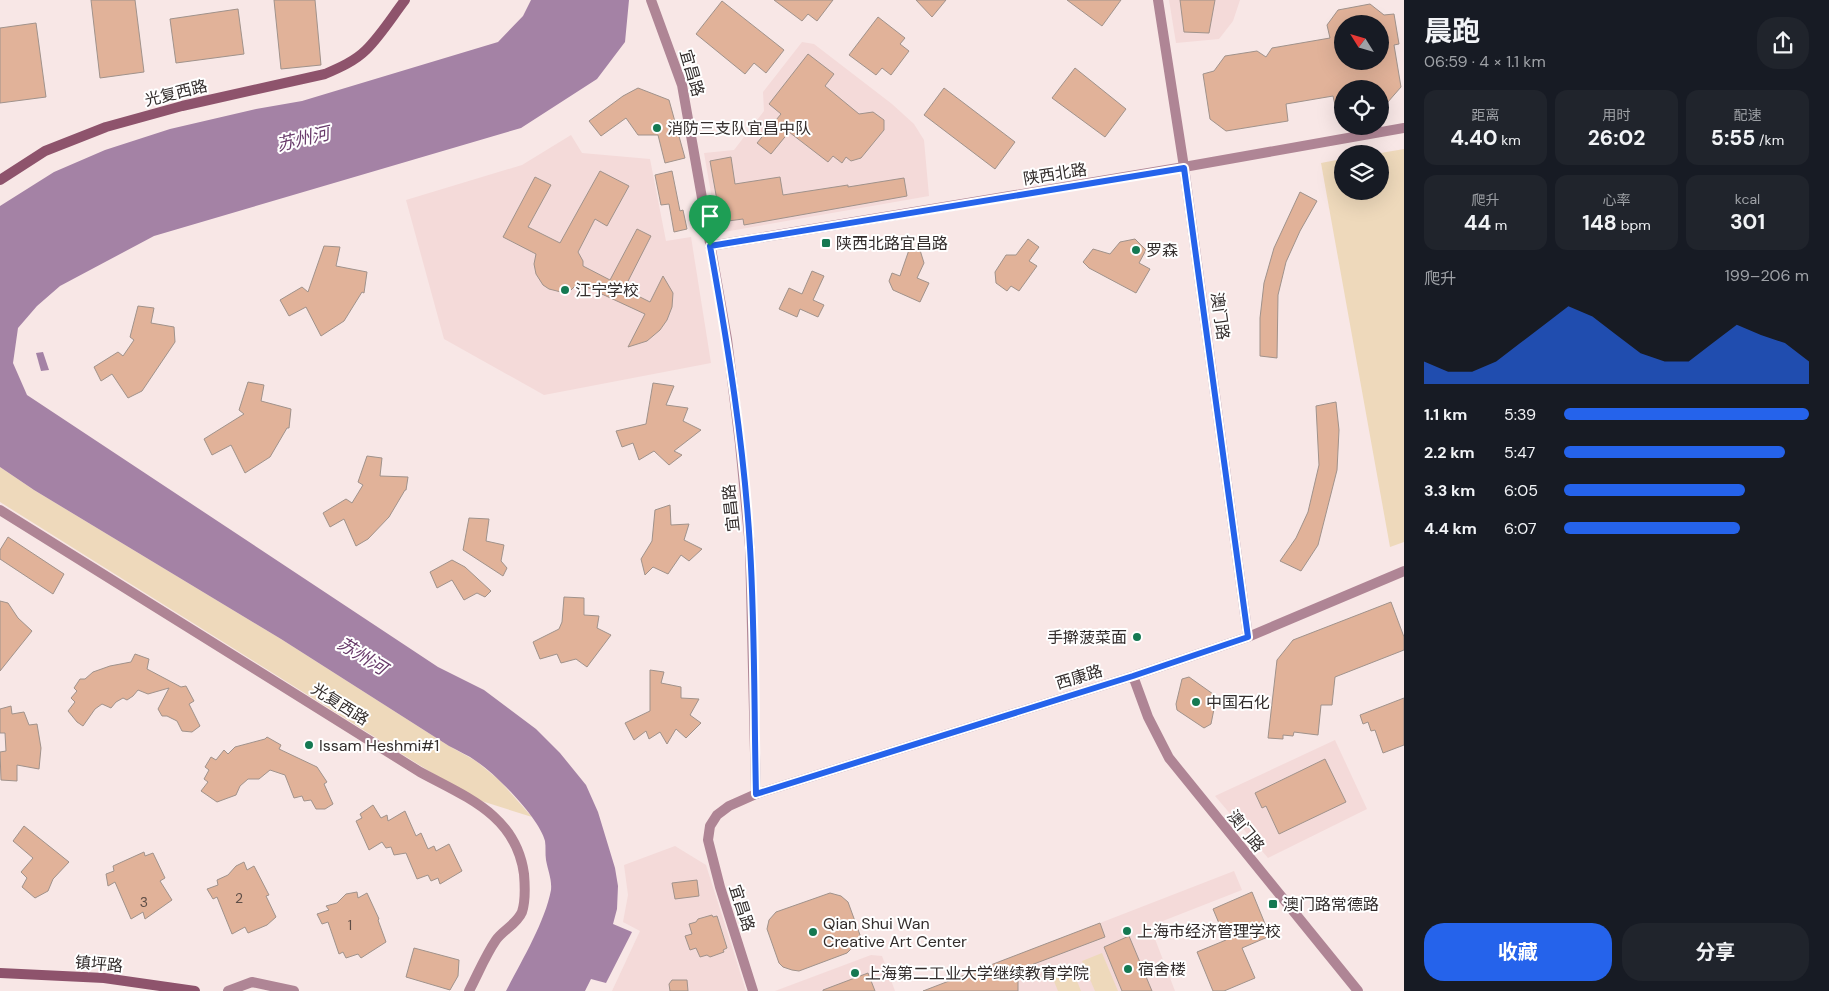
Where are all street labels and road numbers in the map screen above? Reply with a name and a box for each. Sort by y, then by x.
street label: 宜昌路 [675,47,709,99]
street label: 光复西路 [142,75,210,111]
street label: 陕西北路 [1022,159,1088,189]
street label: 澳门路 [1206,291,1234,341]
street label: 宜昌路 [718,483,744,533]
street label: 西康路 [1053,660,1105,694]
street label: 光复西路 [307,678,373,730]
street label: 澳门路 [1223,806,1269,856]
street label: 宜昌路 [725,882,759,934]
street label: 镇坪路 [74,951,124,977]

